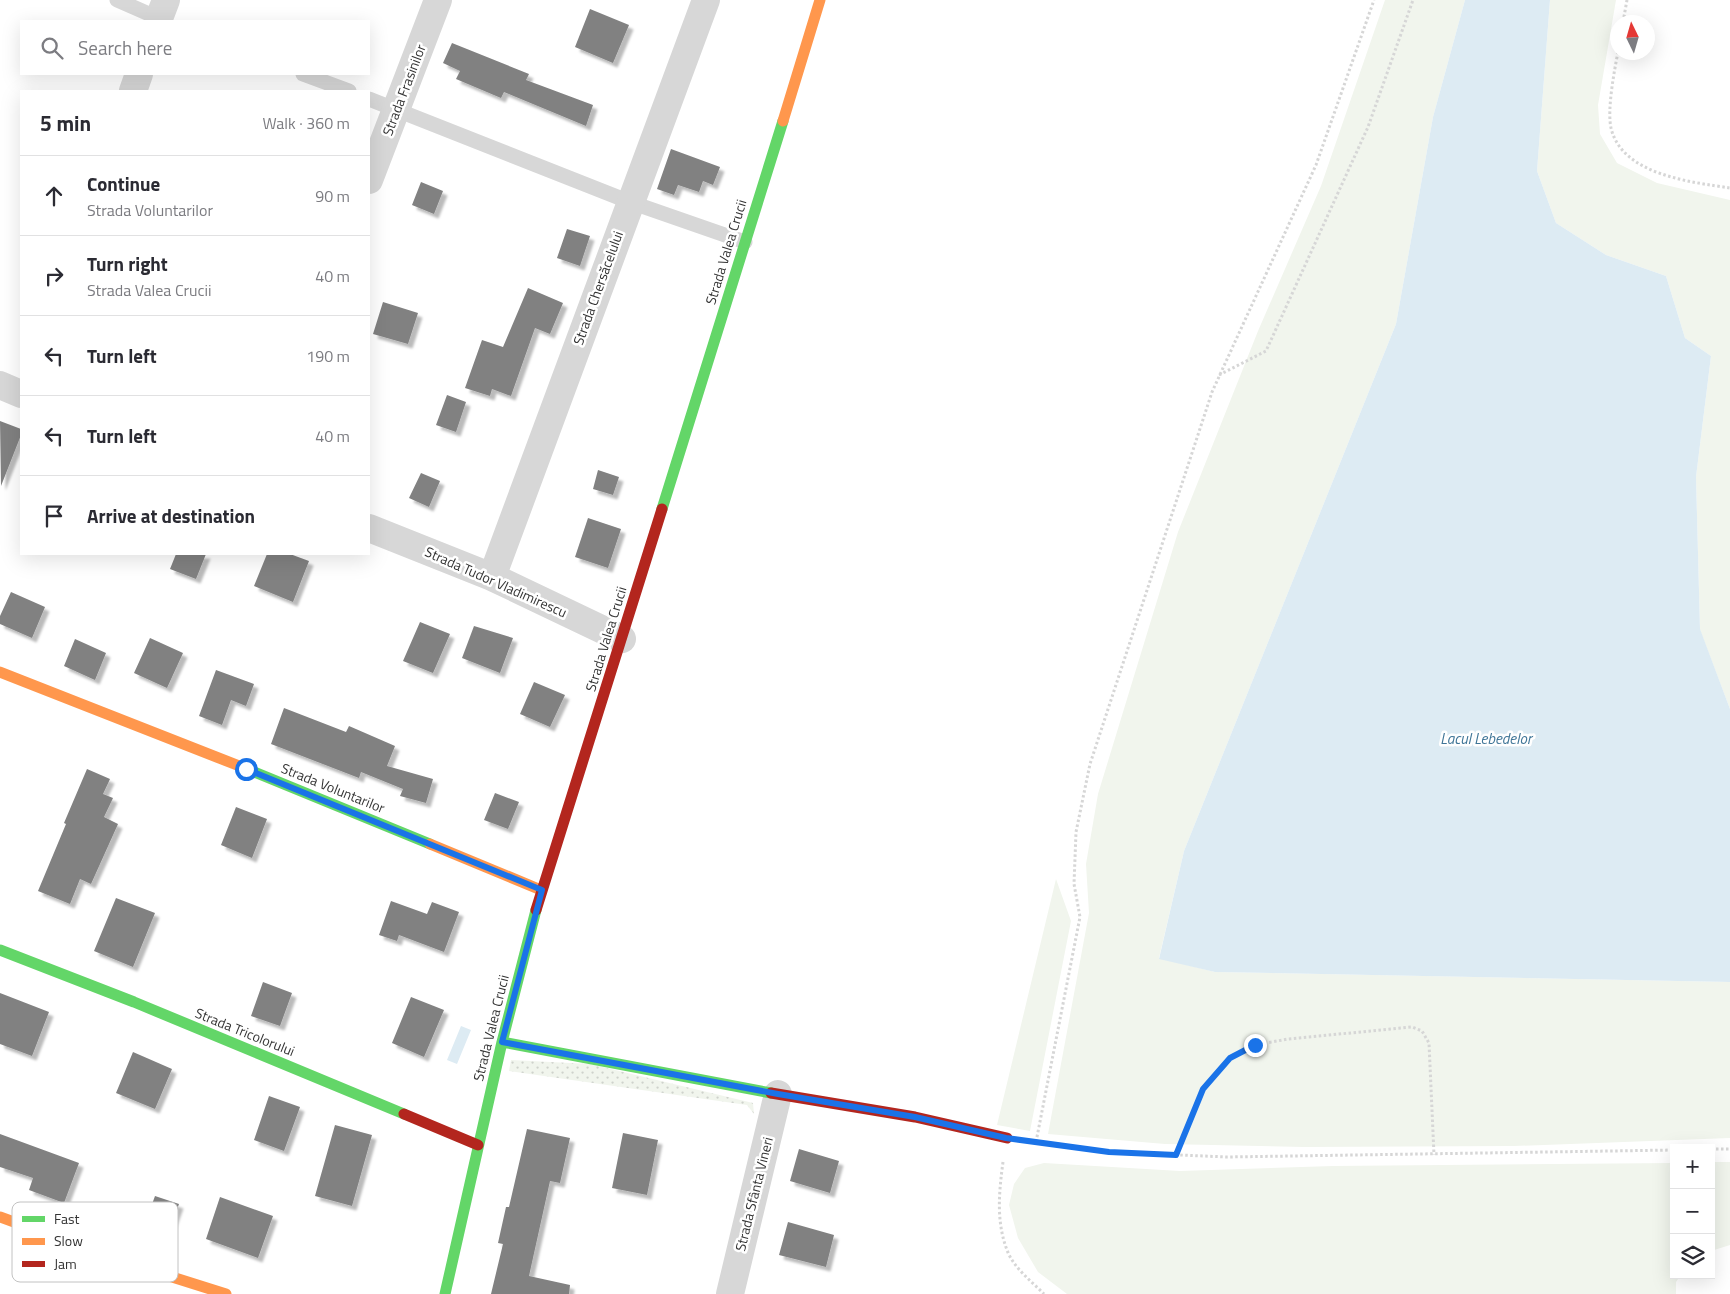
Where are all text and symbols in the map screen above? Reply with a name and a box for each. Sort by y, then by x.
north arrow [1610,15,1655,60]
search box [20,20,370,75]
text: Search here [78,33,172,62]
icon: search [38,34,66,62]
street label: Strada Frasinilor [376,41,431,139]
text: 5 min [40,107,91,139]
text: Walk · 360 m [262,111,350,135]
text: Continue [87,169,160,198]
icon: ahead [40,182,68,210]
text: 90 m [315,184,350,208]
street label: Strada Valea Crucii [700,197,751,307]
text: Strada Voluntarilor [87,198,213,222]
street label: Strada Chersăcelului [567,228,628,348]
text: Turn right [87,249,168,278]
icon: right [40,262,68,290]
text: 40 m [315,264,350,288]
text: Strada Valea Crucii [87,278,212,302]
text: Turn left [87,341,157,370]
icon: left [40,342,68,370]
text: 190 m [306,344,350,368]
text: Turn left [87,421,157,450]
icon: left [40,422,68,450]
text: 40 m [315,424,350,448]
text: Arrive at destination [87,501,255,530]
icon: arrive [40,502,68,530]
street label: Strada Tudor Vladimirescu [422,541,571,622]
street label: Strada Valea Crucii [580,584,631,694]
water label: Lacul Lebedelor [1440,727,1534,750]
street label: Strada Voluntarilor [278,757,388,818]
route start [235,758,258,781]
street label: Strada Valea Crucii [467,972,514,1083]
street label: Strada Tricolorului [192,1002,298,1061]
route end [1244,1034,1267,1057]
street label: Strada Sfânta Vineri [729,1135,778,1253]
map controls [1670,1144,1715,1279]
button: + [1670,1144,1715,1189]
button: − [1670,1189,1715,1234]
legend [12,1202,178,1282]
text: Fast [54,1208,79,1229]
text: Slow [54,1230,83,1251]
button: layers [1670,1234,1715,1279]
text: Jam [54,1253,77,1274]

